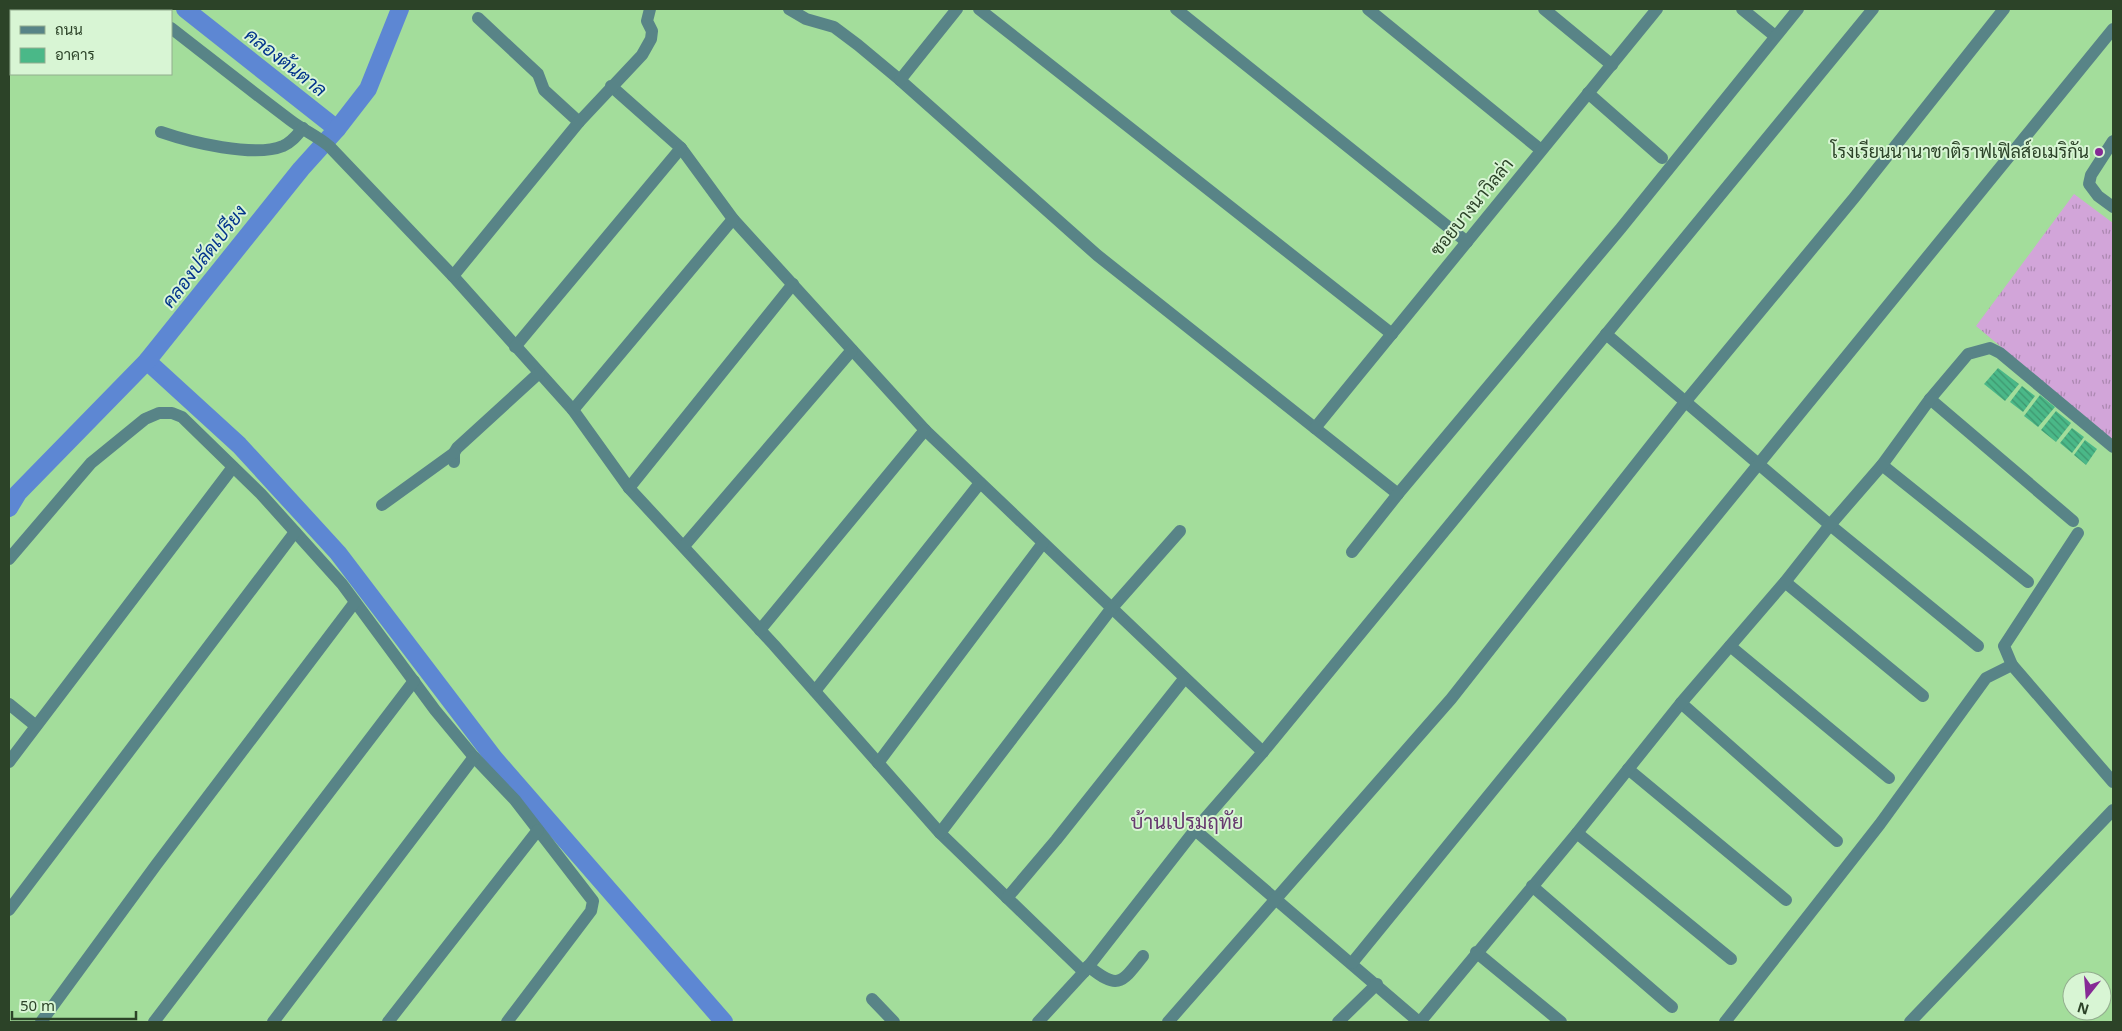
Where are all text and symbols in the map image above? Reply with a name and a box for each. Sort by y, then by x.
legend [10,10,172,75]
text: ถนน [55,19,83,39]
water label: คลองต้นตาล [240,22,332,102]
text: อาคาร [55,44,95,64]
place label: โรงเรียนนานาชาติราฟเฟิลส์อเมริกัน [1830,139,2089,163]
marker: โรงเรียนนานาชาติราฟเฟิลส์อเมริกัน [2093,146,2105,158]
street label: ซอยบางนาวิลล่า [1424,152,1518,260]
water label: คลองปลัดเปรียง [156,199,253,313]
district label: บ้านเปรมฤทัย [1131,808,1243,835]
north arrow [2062,971,2112,1021]
scale bar [12,988,136,1020]
text: 50 m [20,995,55,1015]
text: N [2075,998,2091,1020]

